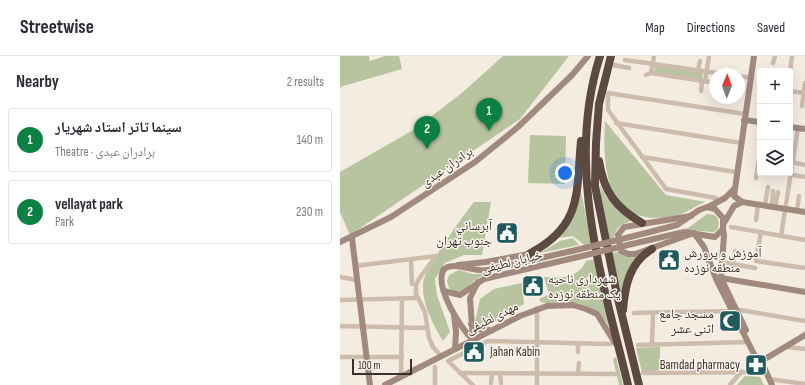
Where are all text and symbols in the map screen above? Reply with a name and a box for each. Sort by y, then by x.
text: Streetwise [20,16,94,39]
text: Map [645,19,665,36]
text: Directions [687,19,735,36]
text: Saved [757,19,785,36]
north arrow [709,68,745,104]
map controls [757,68,793,176]
button: + [757,68,793,104]
text: Nearby [16,72,59,92]
text: 2 results [287,74,324,90]
pin: 1 [476,98,502,131]
button: − [757,104,793,140]
pin: 2 [414,116,440,149]
text: سینما تاتر استاد شهریار [55,118,182,137]
text: 1 [27,132,33,148]
text: 140 m [297,132,323,148]
button: layers [757,140,793,176]
street label: برادران عبدی [418,143,476,191]
text: Theatre · برادران عبدی [55,144,155,160]
your location [555,163,575,183]
text: vellayat park [55,195,123,214]
text: 2 [27,204,33,220]
text: 230 m [296,204,323,220]
text: Park [55,214,74,230]
place label: آبرساني جنوب تهران [436,218,493,249]
public building icon: آبرساني جنوب تهران [494,220,520,246]
place label: آموزش و پرورش منطقه نوزده [684,245,762,276]
street label: خیابان لطیفی [480,247,544,277]
public building icon: آموزش و پرورش منطقه نوزده [656,247,682,273]
place label: شهرداری ناحیه یک منطقه نوزده [548,271,621,302]
public building icon: شهرداری ناحیه یک منطقه نوزده [520,273,546,299]
street label: مهدی لطیفی [463,298,521,338]
place label: مسجد جامع اثنی عشر [659,306,714,337]
mosque icon: مسجد جامع اثنی عشر [717,308,743,334]
public building icon: Jahan Kabin [461,339,487,365]
place label: Jahan Kabin [489,344,540,360]
pharmacy icon: Bamdad pharmacy [743,352,769,378]
scale bar [352,357,412,376]
place label: Bamdad pharmacy [660,357,740,373]
text: 100 m [358,359,380,372]

